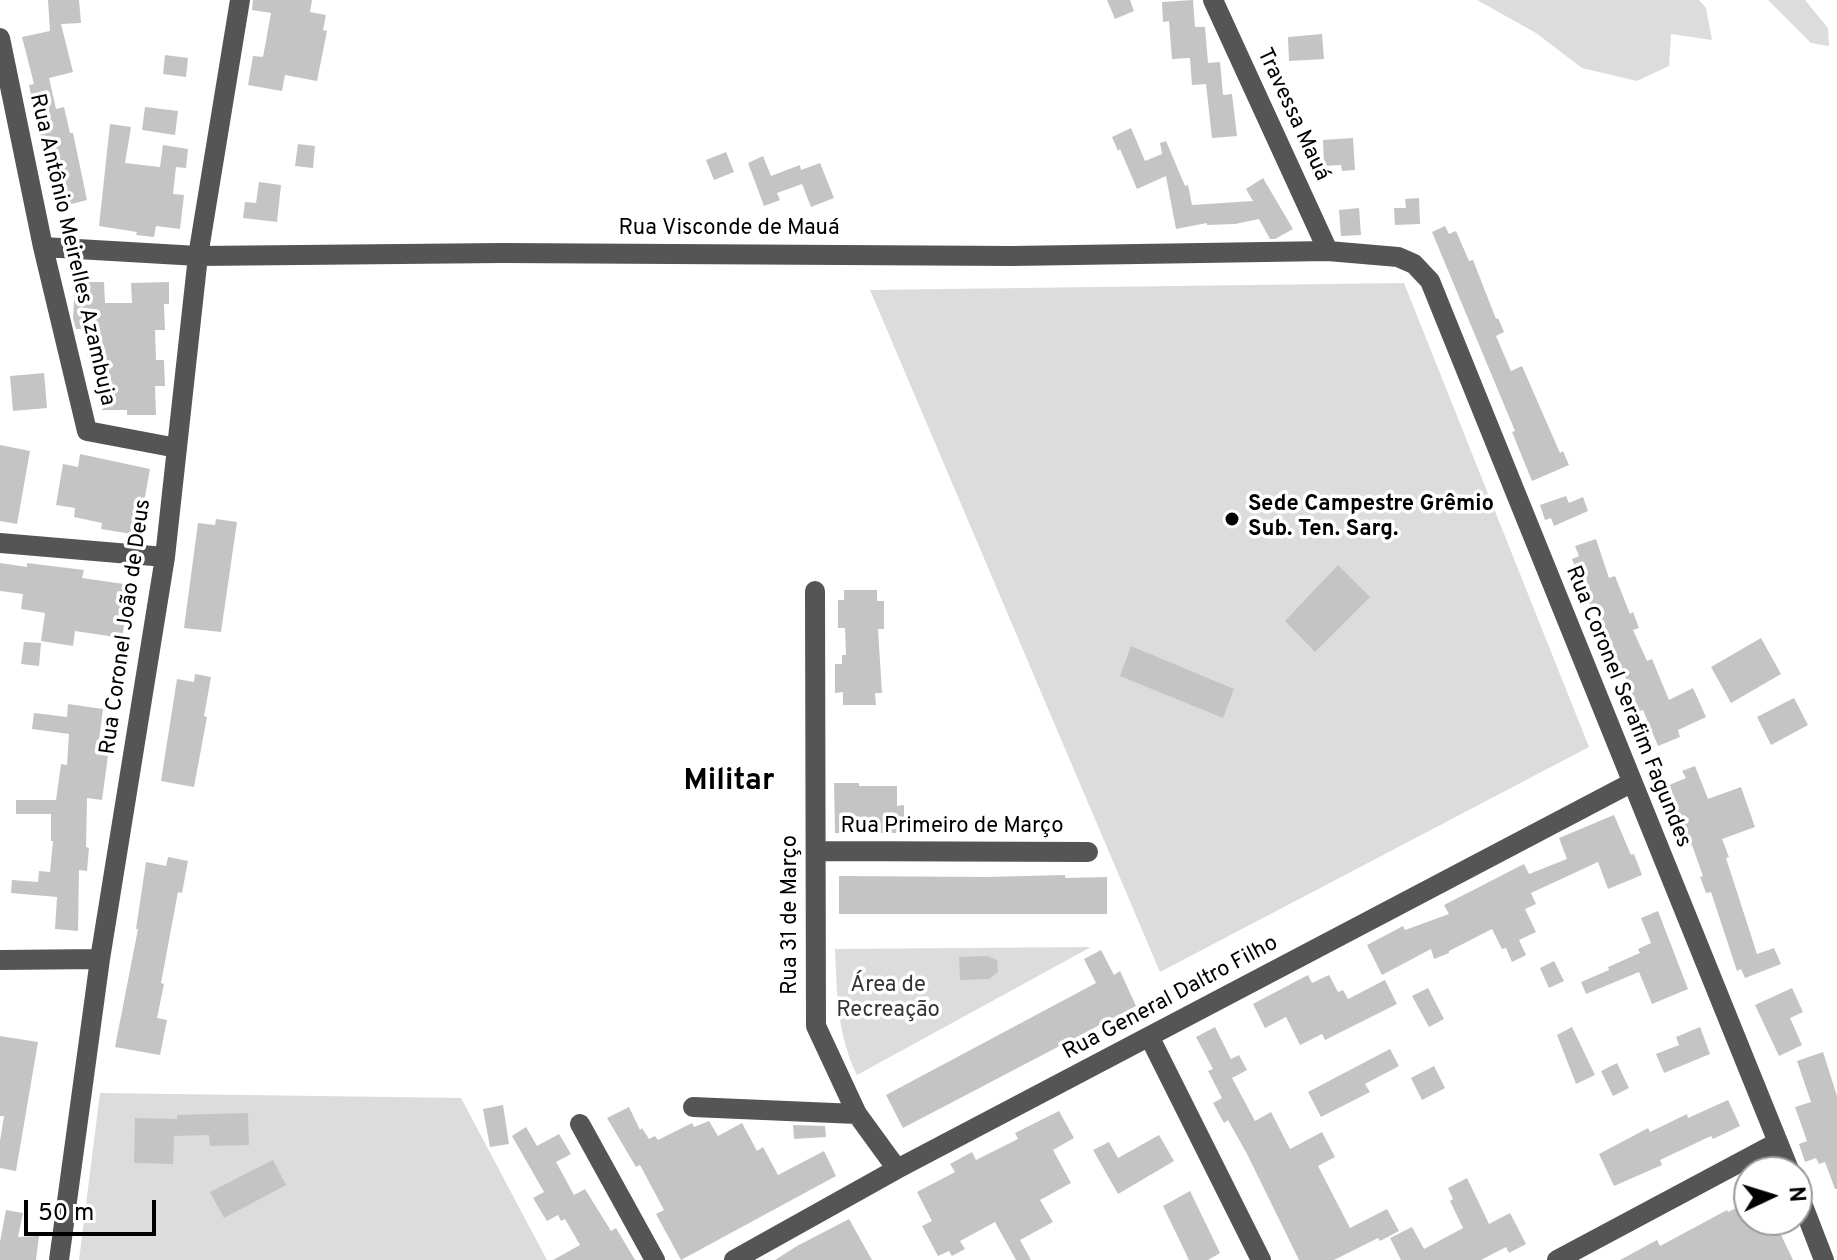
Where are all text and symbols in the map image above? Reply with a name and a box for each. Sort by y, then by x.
street label: Travessa Mauá [1250,45,1334,185]
street label: Rua Antônio Meirelles Azambuja [22,91,120,409]
street label: Rua Visconde de Mauá [619,217,839,243]
place label: Sede Campestre Grêmio Sub. Ten. Sarg. [1248,493,1494,544]
street label: Rua Coronel João de Deus [96,498,158,756]
marker: Sede Campestre Grêmio Sub. Ten. Sarg. [1223,510,1241,528]
street label: Rua Coronel Serafim Fagundes [1558,562,1696,852]
district label: Militar [684,765,774,801]
street label: Rua Primeiro de Março [840,815,1064,841]
street label: Rua 31 de Março [779,835,805,995]
street label: Rua General Daltro Filho [1059,931,1283,1067]
park label: Área de Recreação [836,974,940,1026]
north arrow [1733,1156,1813,1236]
scale bar [28,1184,160,1234]
text: N [1781,1186,1809,1203]
text: 50 m [38,1199,94,1229]

